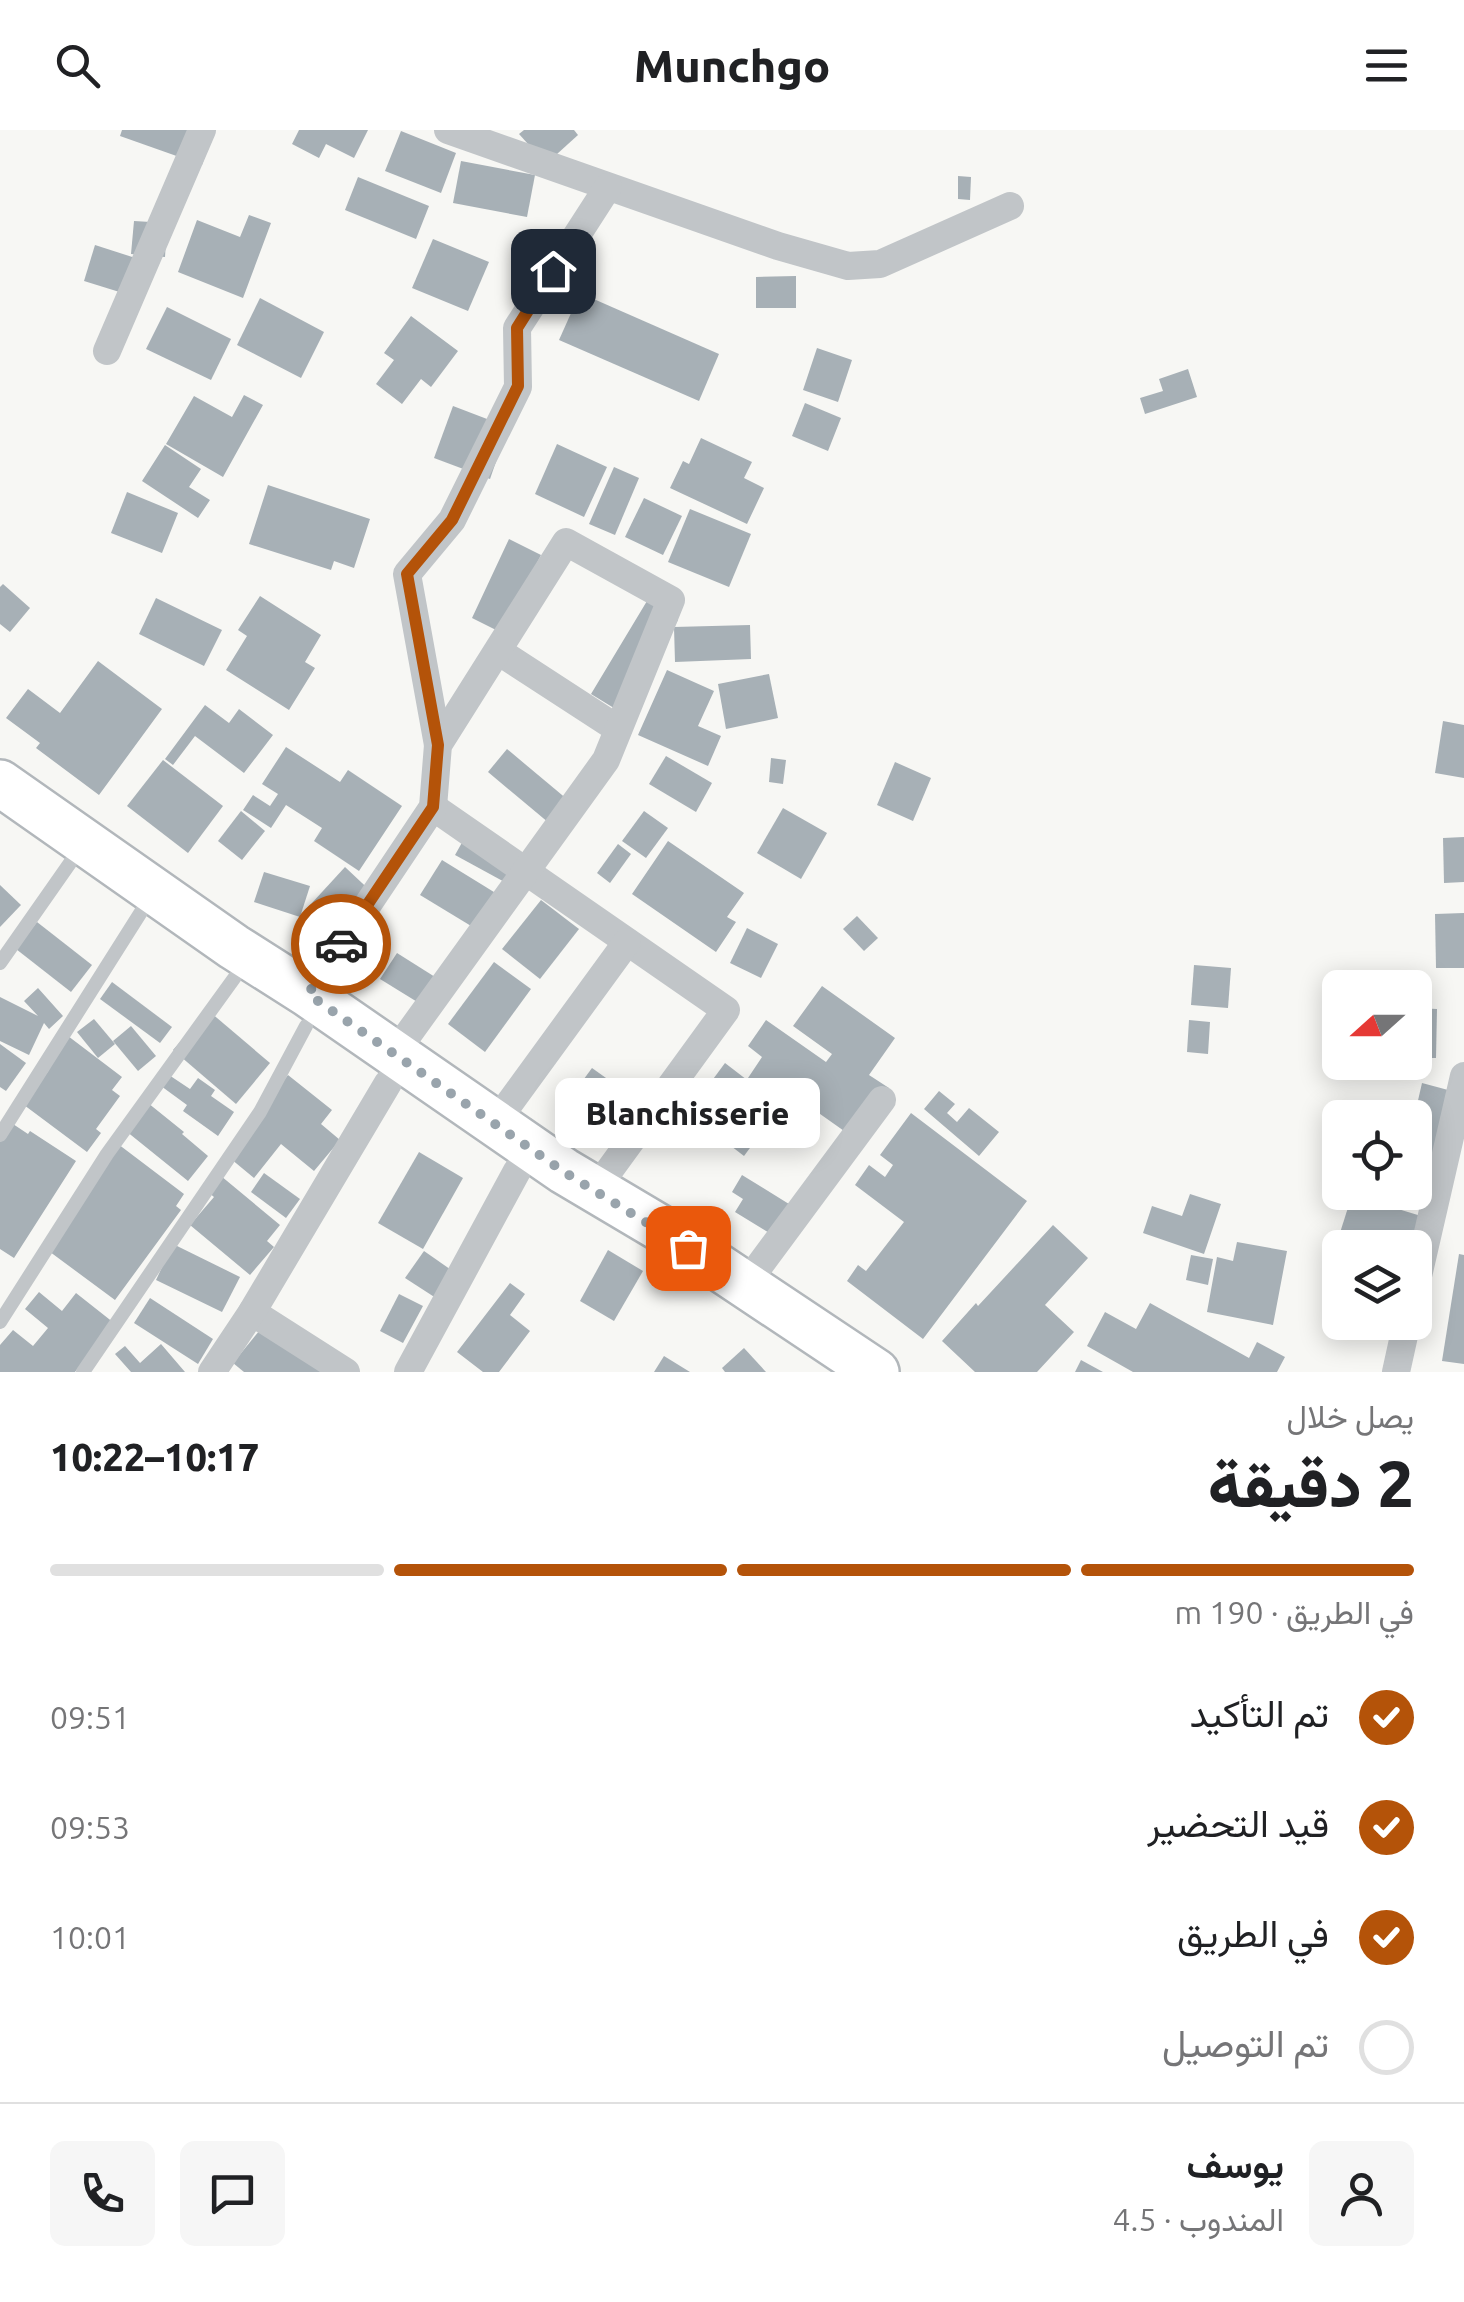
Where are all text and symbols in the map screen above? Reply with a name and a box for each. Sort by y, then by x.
icon: search [50,38,105,93]
icon: menu [1359,38,1414,93]
text: Munchgo [634,40,830,91]
pin [511,229,596,314]
icon: home [526,244,581,299]
courier [291,894,391,994]
icon: car [314,917,369,972]
north arrow [1322,970,1432,1080]
map controls [1322,970,1432,1340]
callout: Blanchisserie [556,1078,820,1148]
text: Blanchisserie [586,1095,789,1131]
button: locate [1322,1100,1432,1210]
pin [646,1206,731,1291]
icon: bag [661,1221,716,1276]
button: layers [1322,1230,1432,1340]
text: يصل خلال [1287,1398,1414,1434]
text: 10:17–10:22 [50,1436,259,1478]
text: 2 دقيقة [1208,1446,1414,1519]
text: في الطريق · 190 m [1174,1594,1414,1630]
icon: check [1359,1690,1414,1745]
text: تم التأكيد [1189,1692,1329,1734]
text: 09:51 [50,1699,130,1735]
icon: check [1359,1800,1414,1855]
text: قيد التحضير [1147,1802,1329,1844]
text: 09:53 [50,1809,130,1845]
icon: check [1359,1910,1414,1965]
text: في الطريق [1177,1912,1329,1954]
text: 10:01 [50,1919,130,1955]
text: تم التوصيل [1162,2022,1329,2064]
button: phone [50,2141,155,2246]
button: chat [180,2141,285,2246]
button: person [1309,2141,1414,2246]
text: يوسف [1187,2143,1284,2185]
text: المندوب · 4.5 [1113,2201,1284,2237]

